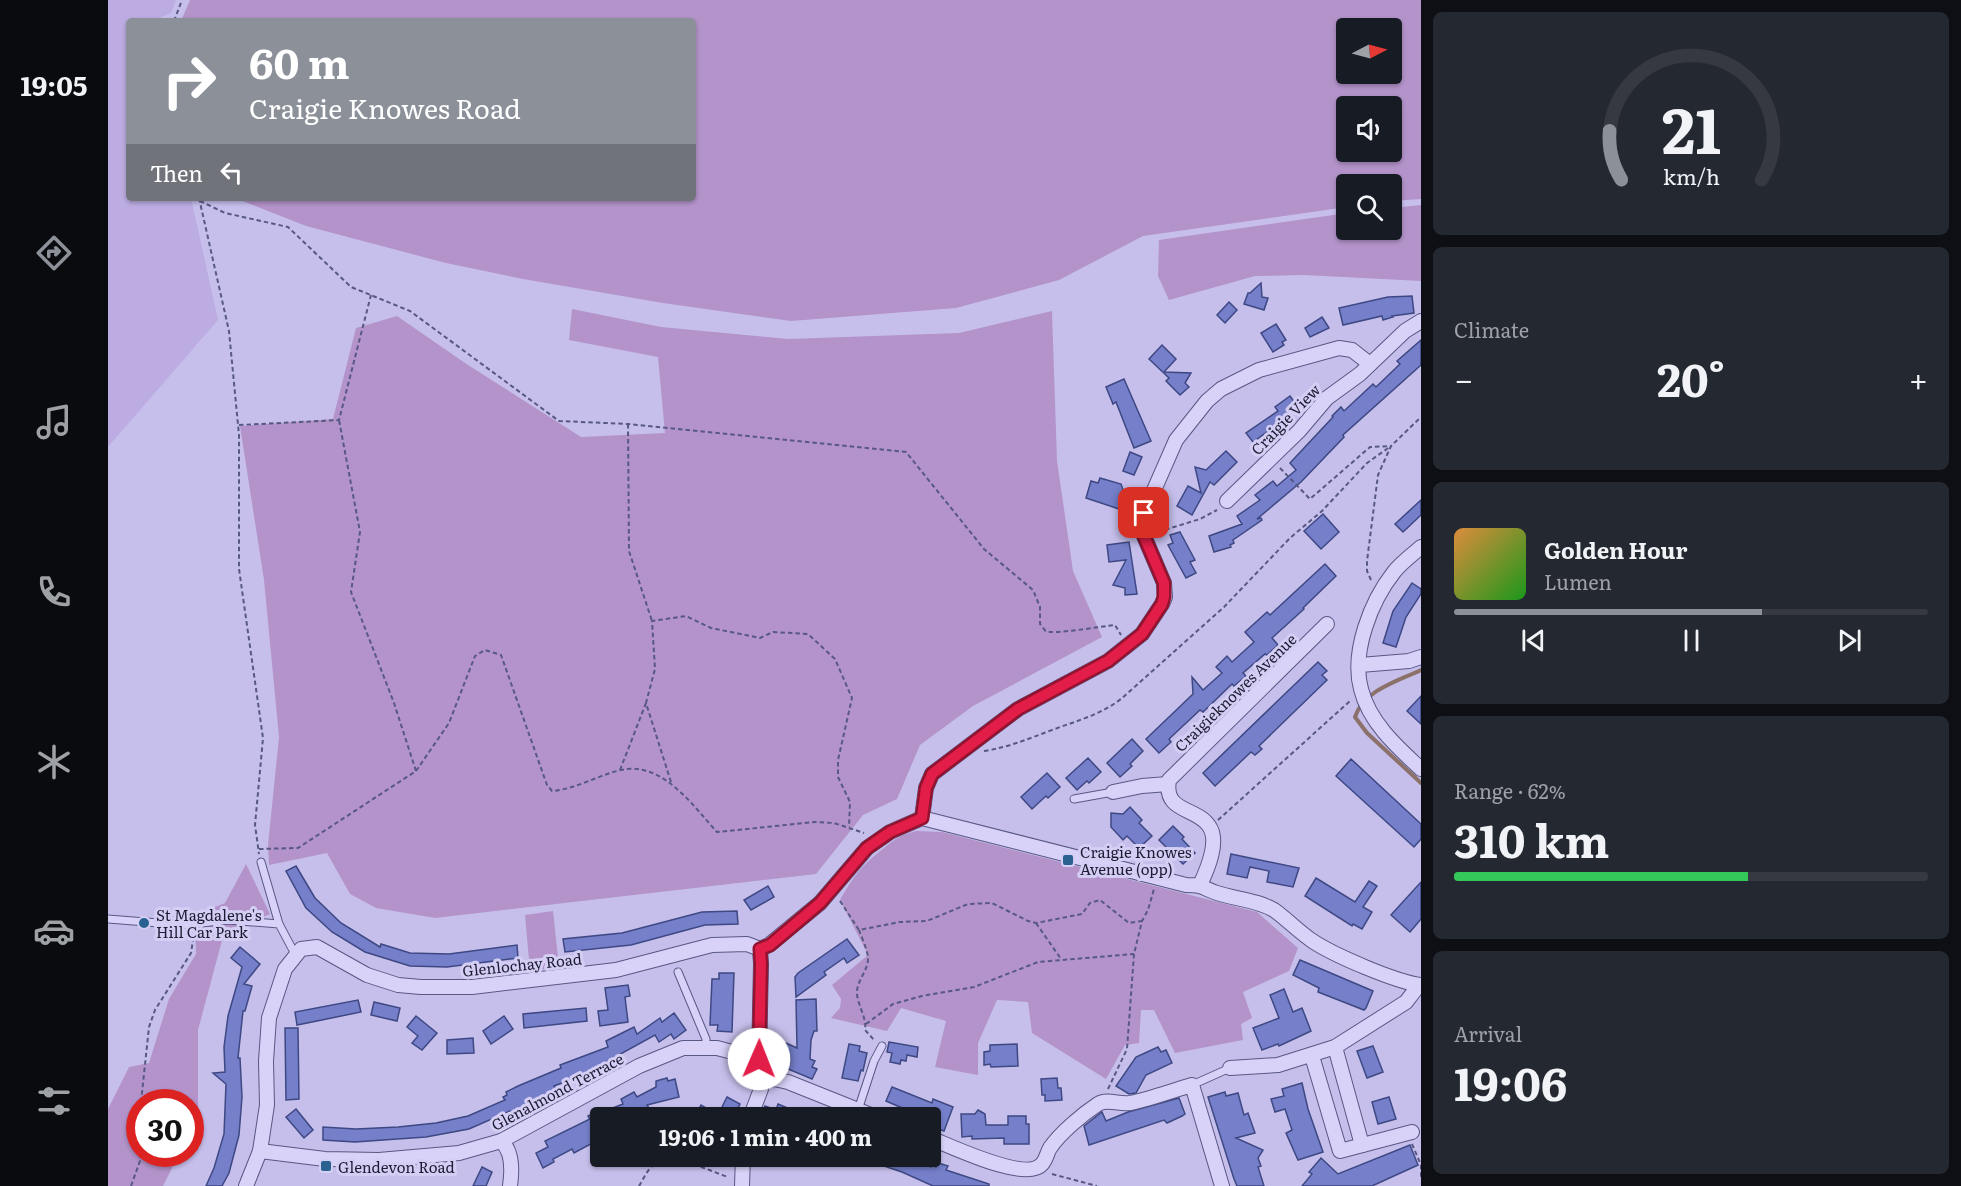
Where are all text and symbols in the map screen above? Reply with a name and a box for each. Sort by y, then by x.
north arrow [1336,18,1402,84]
map controls [1336,18,1402,240]
text: 60 m [249,30,350,92]
icon: right [150,42,228,120]
text: 19:05 [21,64,87,104]
text: 21 [1661,82,1721,174]
text: Craigie Knowes Road [249,87,521,127]
button: sound [1336,96,1402,162]
text: Then [150,156,203,189]
icon: left [215,156,248,189]
text: km/h [1662,161,1720,193]
button: search [1336,174,1402,240]
icon: directions [33,232,75,274]
text: Climate [1454,314,1529,344]
text: 20° [1657,344,1725,411]
text: − [1454,353,1473,402]
text: + [1909,353,1928,402]
street label: Craigie View [1245,378,1325,460]
icon: music [33,401,75,443]
pin [1118,487,1169,538]
icon: arrive [1127,496,1160,529]
text: Golden Hour [1544,533,1687,566]
text: Lumen [1544,566,1612,596]
icon: phone [33,571,75,613]
icon: previous [1517,624,1550,657]
icon: pause [1675,624,1708,657]
icon: next [1833,624,1866,657]
street label: Craigieknowes Avenue [1169,627,1301,756]
icon: climate [33,741,75,783]
text: Range · 62% [1454,775,1566,805]
text: 310 km [1454,805,1609,872]
place label: Craigie Knowes Avenue (opp) [1080,840,1192,880]
marker: Craigie Knowes Avenue (opp) [1061,853,1075,867]
place label: St Magdalene's Hill Car Park [156,903,262,943]
icon: car [33,910,75,952]
marker: St Magdalene's Hill Car Park [137,916,151,930]
street label: Glenlochay Road [461,946,583,982]
text: Arrival [1454,1018,1522,1048]
position arrow [727,1027,791,1091]
street label: Glenalmond Terrace [487,1046,627,1136]
text: 19:06 [1454,1048,1567,1115]
icon: filters [33,1080,75,1122]
speed limit sign: 30 [126,1089,204,1167]
text: 19:06 · 1 min · 400 m [659,1120,872,1153]
place label: Glendevon Road [338,1155,455,1178]
marker: Glendevon Road [319,1159,333,1173]

